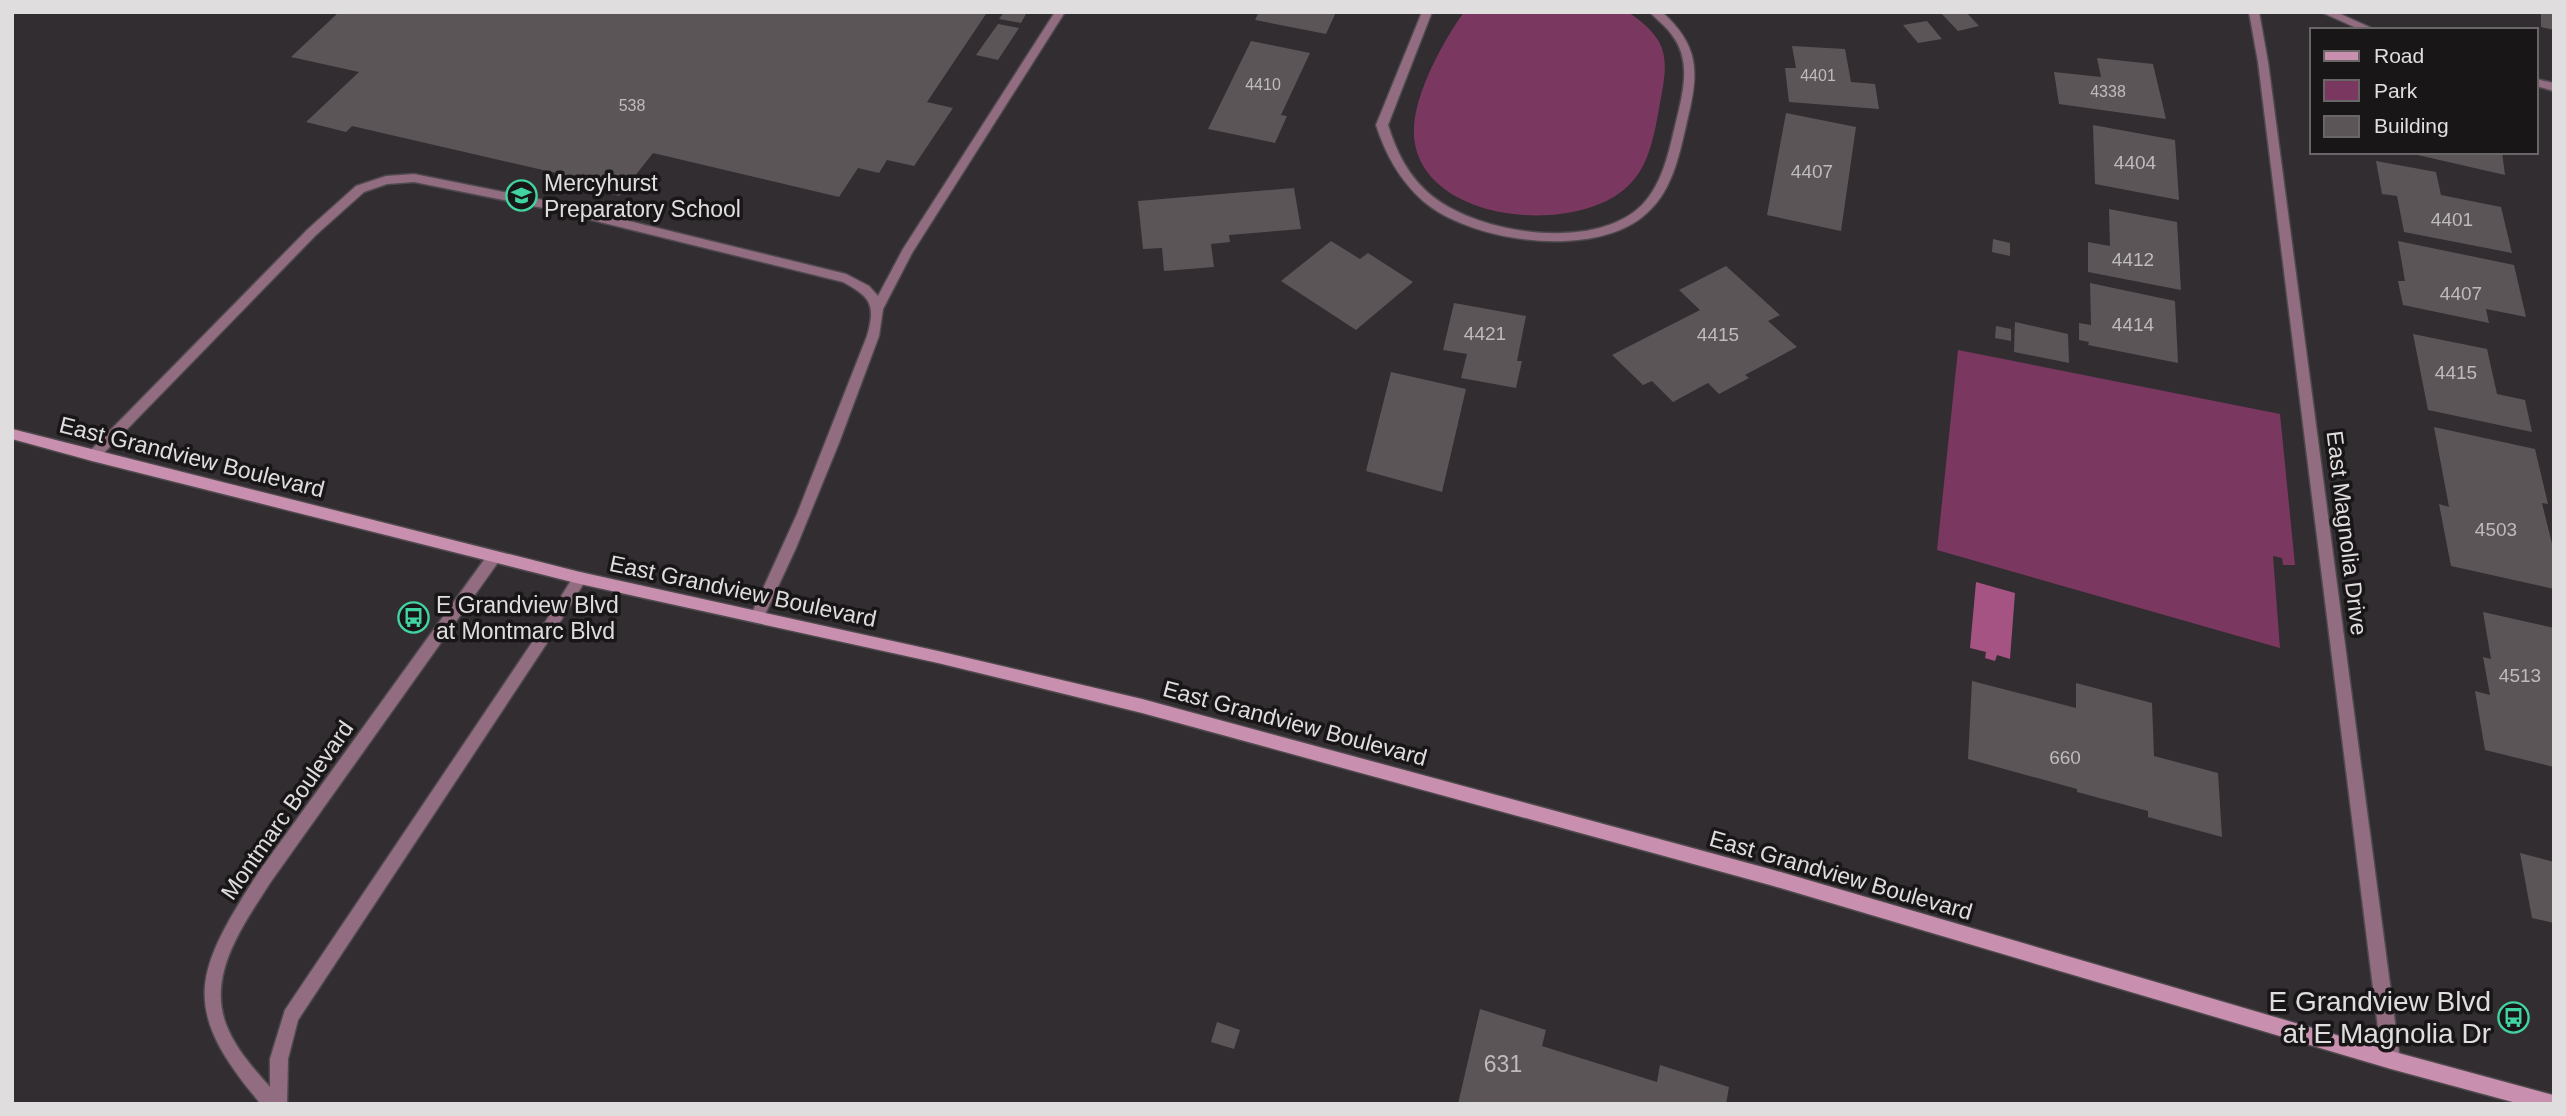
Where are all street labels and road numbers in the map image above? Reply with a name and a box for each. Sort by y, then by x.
street label: East Grandview Boulevard [57,411,327,503]
street label: East Magnolia Drive [2322,429,2372,637]
street label: East Grandview Boulevard [607,550,879,632]
street label: East Grandview Boulevard [1160,675,1430,771]
street label: Montmarc Boulevard [215,716,359,904]
street label: East Grandview Boulevard [1707,825,1975,925]

